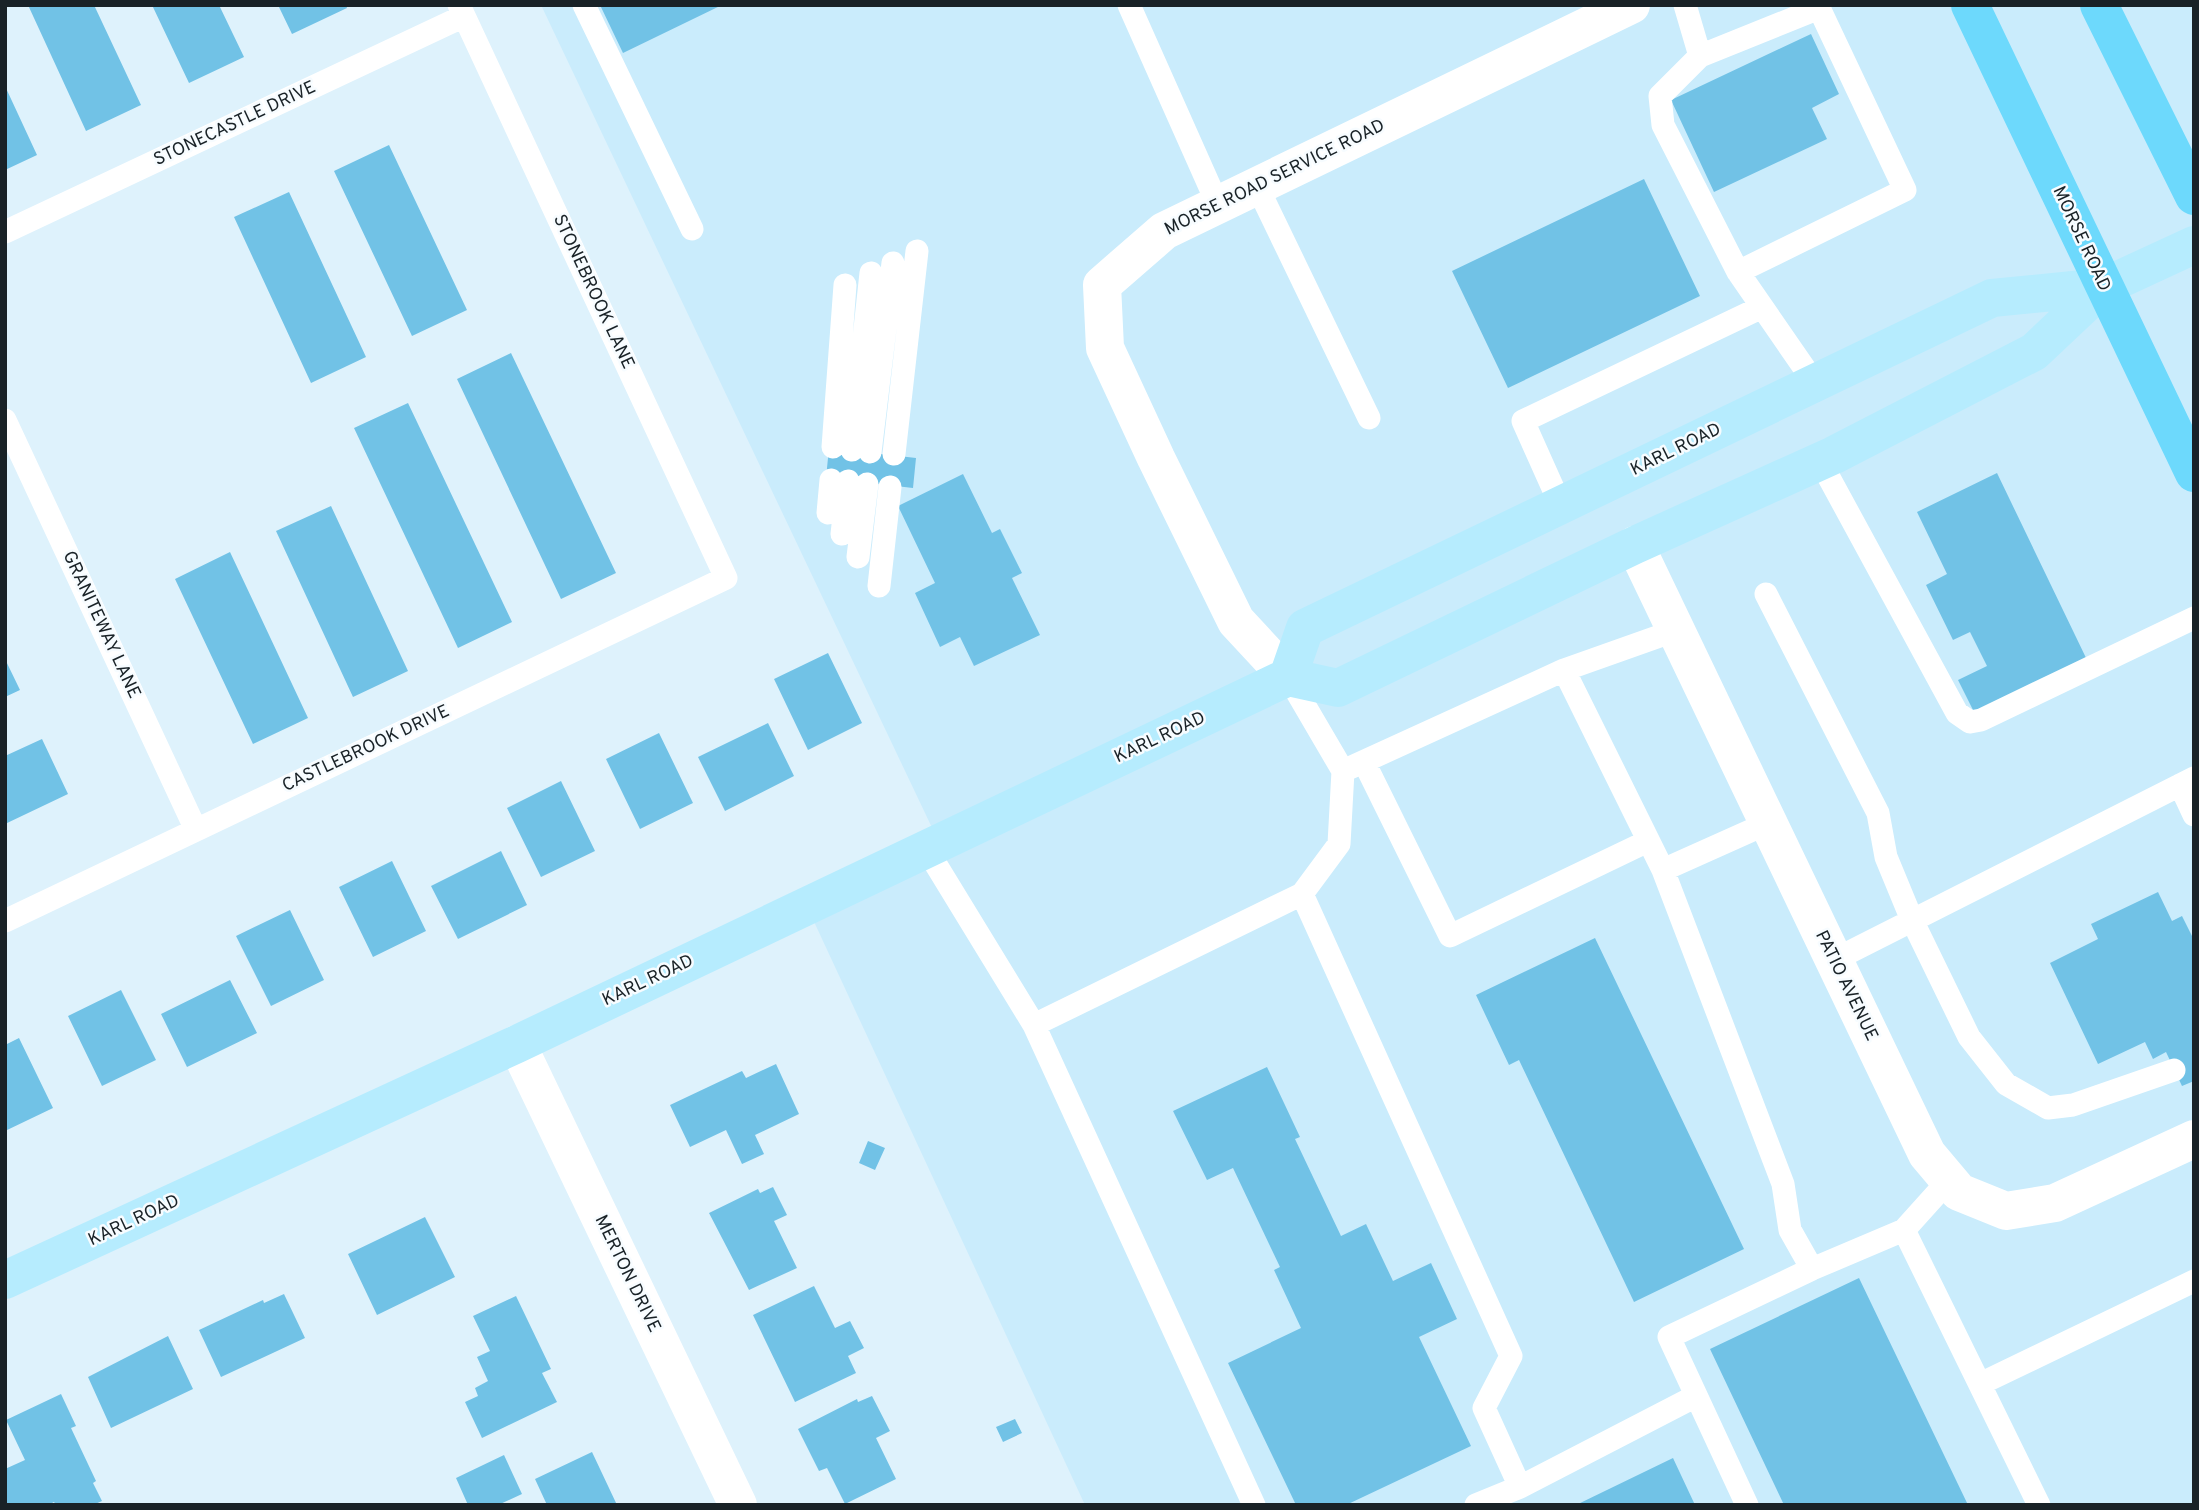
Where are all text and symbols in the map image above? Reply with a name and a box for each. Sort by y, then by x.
street label: STONECASTLE DRIVE [150,76,320,172]
street label: MORSE ROAD SERVICE ROAD [1161,115,1389,241]
street label: MORSE ROAD [2047,183,2115,295]
street label: STONEBROOK LANE [547,211,639,373]
street label: KARL ROAD [1627,418,1725,482]
street label: GRANITEWAY LANE [57,548,145,702]
street label: CASTLEBROOK DRIVE [279,700,453,798]
street label: KARL ROAD [1111,707,1209,769]
street label: PATIO AVENUE [1809,927,1883,1045]
street label: KARL ROAD [599,950,697,1012]
street label: KARL ROAD [85,1190,183,1252]
street label: MERTON DRIVE [589,1212,665,1336]

